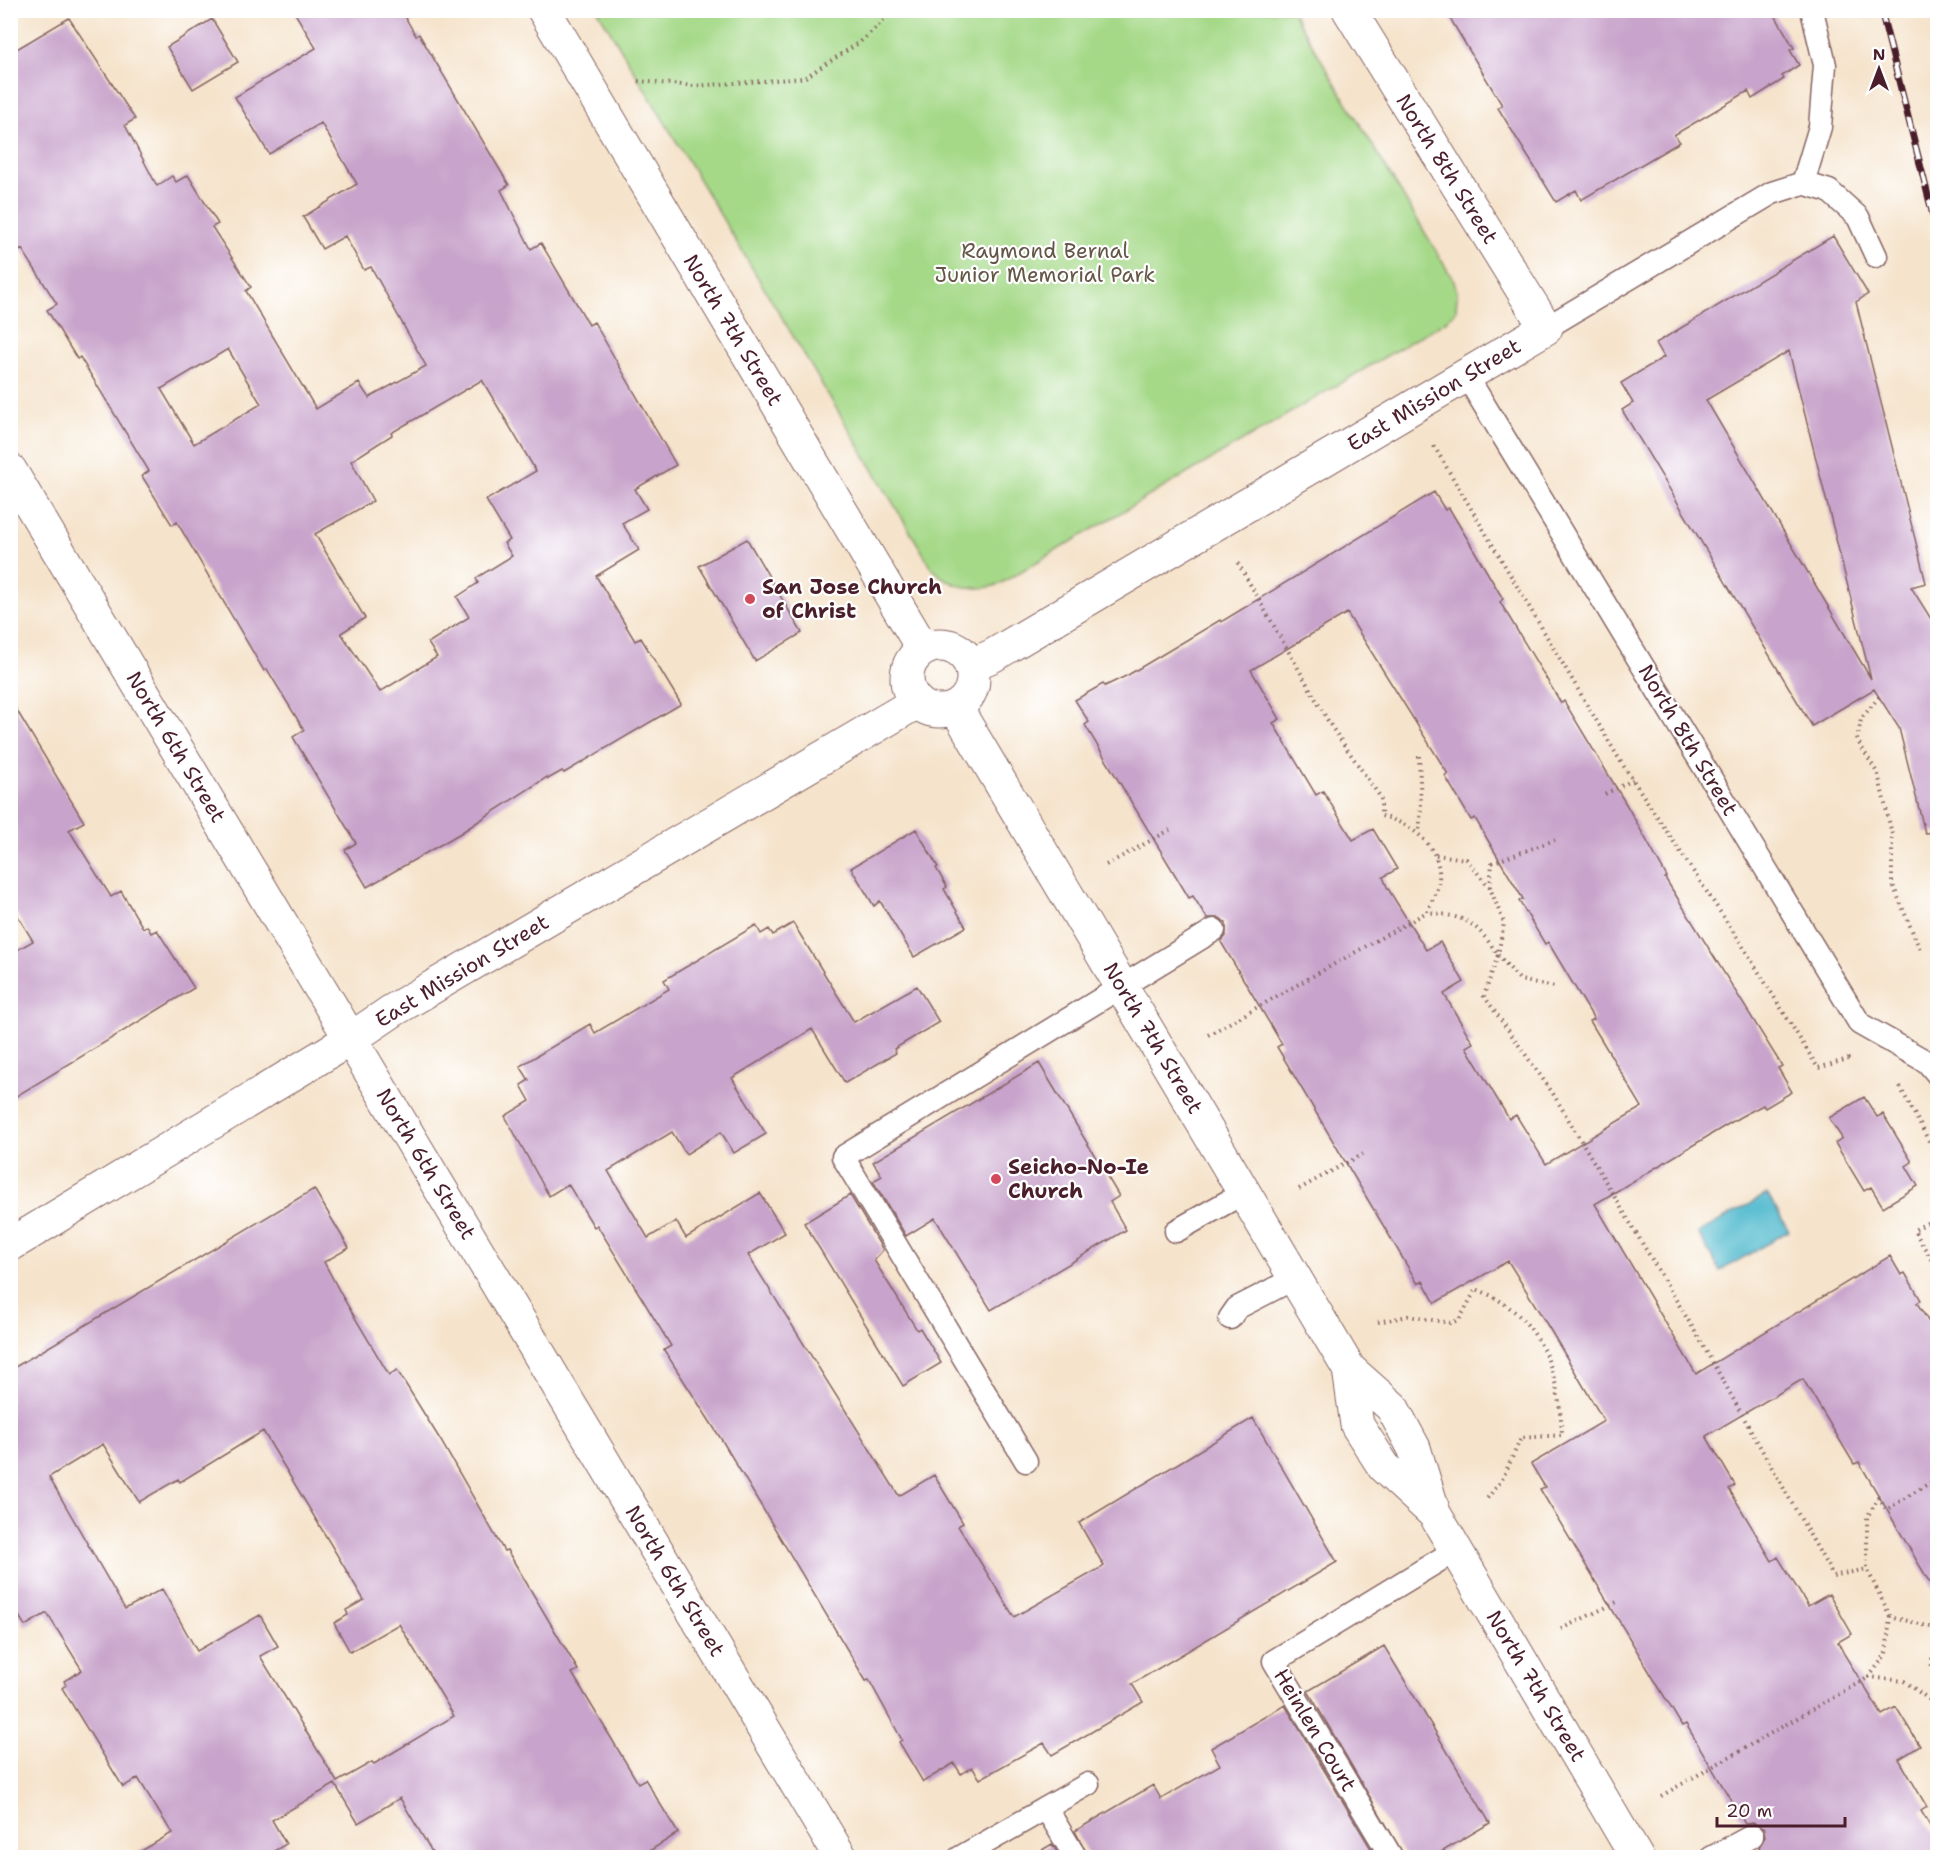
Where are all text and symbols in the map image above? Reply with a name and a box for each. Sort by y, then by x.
north arrow [1849,39,1909,99]
text: N [1873,44,1885,65]
street label: North 8th Street [1390,89,1504,249]
park label: Raymond Bernal Junior Memorial Park [935,237,1155,289]
street label: North 7th Street [677,249,789,411]
street label: East Mission Street [1342,332,1526,458]
place label: San Jose Church of Christ [762,573,942,625]
marker: San Jose Church of Christ [743,592,757,606]
street label: North 8th Street [1632,659,1744,821]
street label: North 6th Street [120,666,232,828]
street label: East Mission Street [370,908,554,1034]
street label: North 7th Street [1097,957,1209,1119]
street label: North 6th Street [370,1083,482,1245]
place label: Seicho-No-Ie Church [1008,1153,1149,1205]
marker: Seicho-No-Ie Church [989,1172,1003,1186]
street label: North 6th Street [619,1500,731,1662]
street label: North 7th Street [1480,1605,1592,1767]
street label: Heinlen Court [1267,1663,1363,1797]
scale bar [1717,1790,1844,1828]
text: 20 m [1726,1799,1772,1823]

